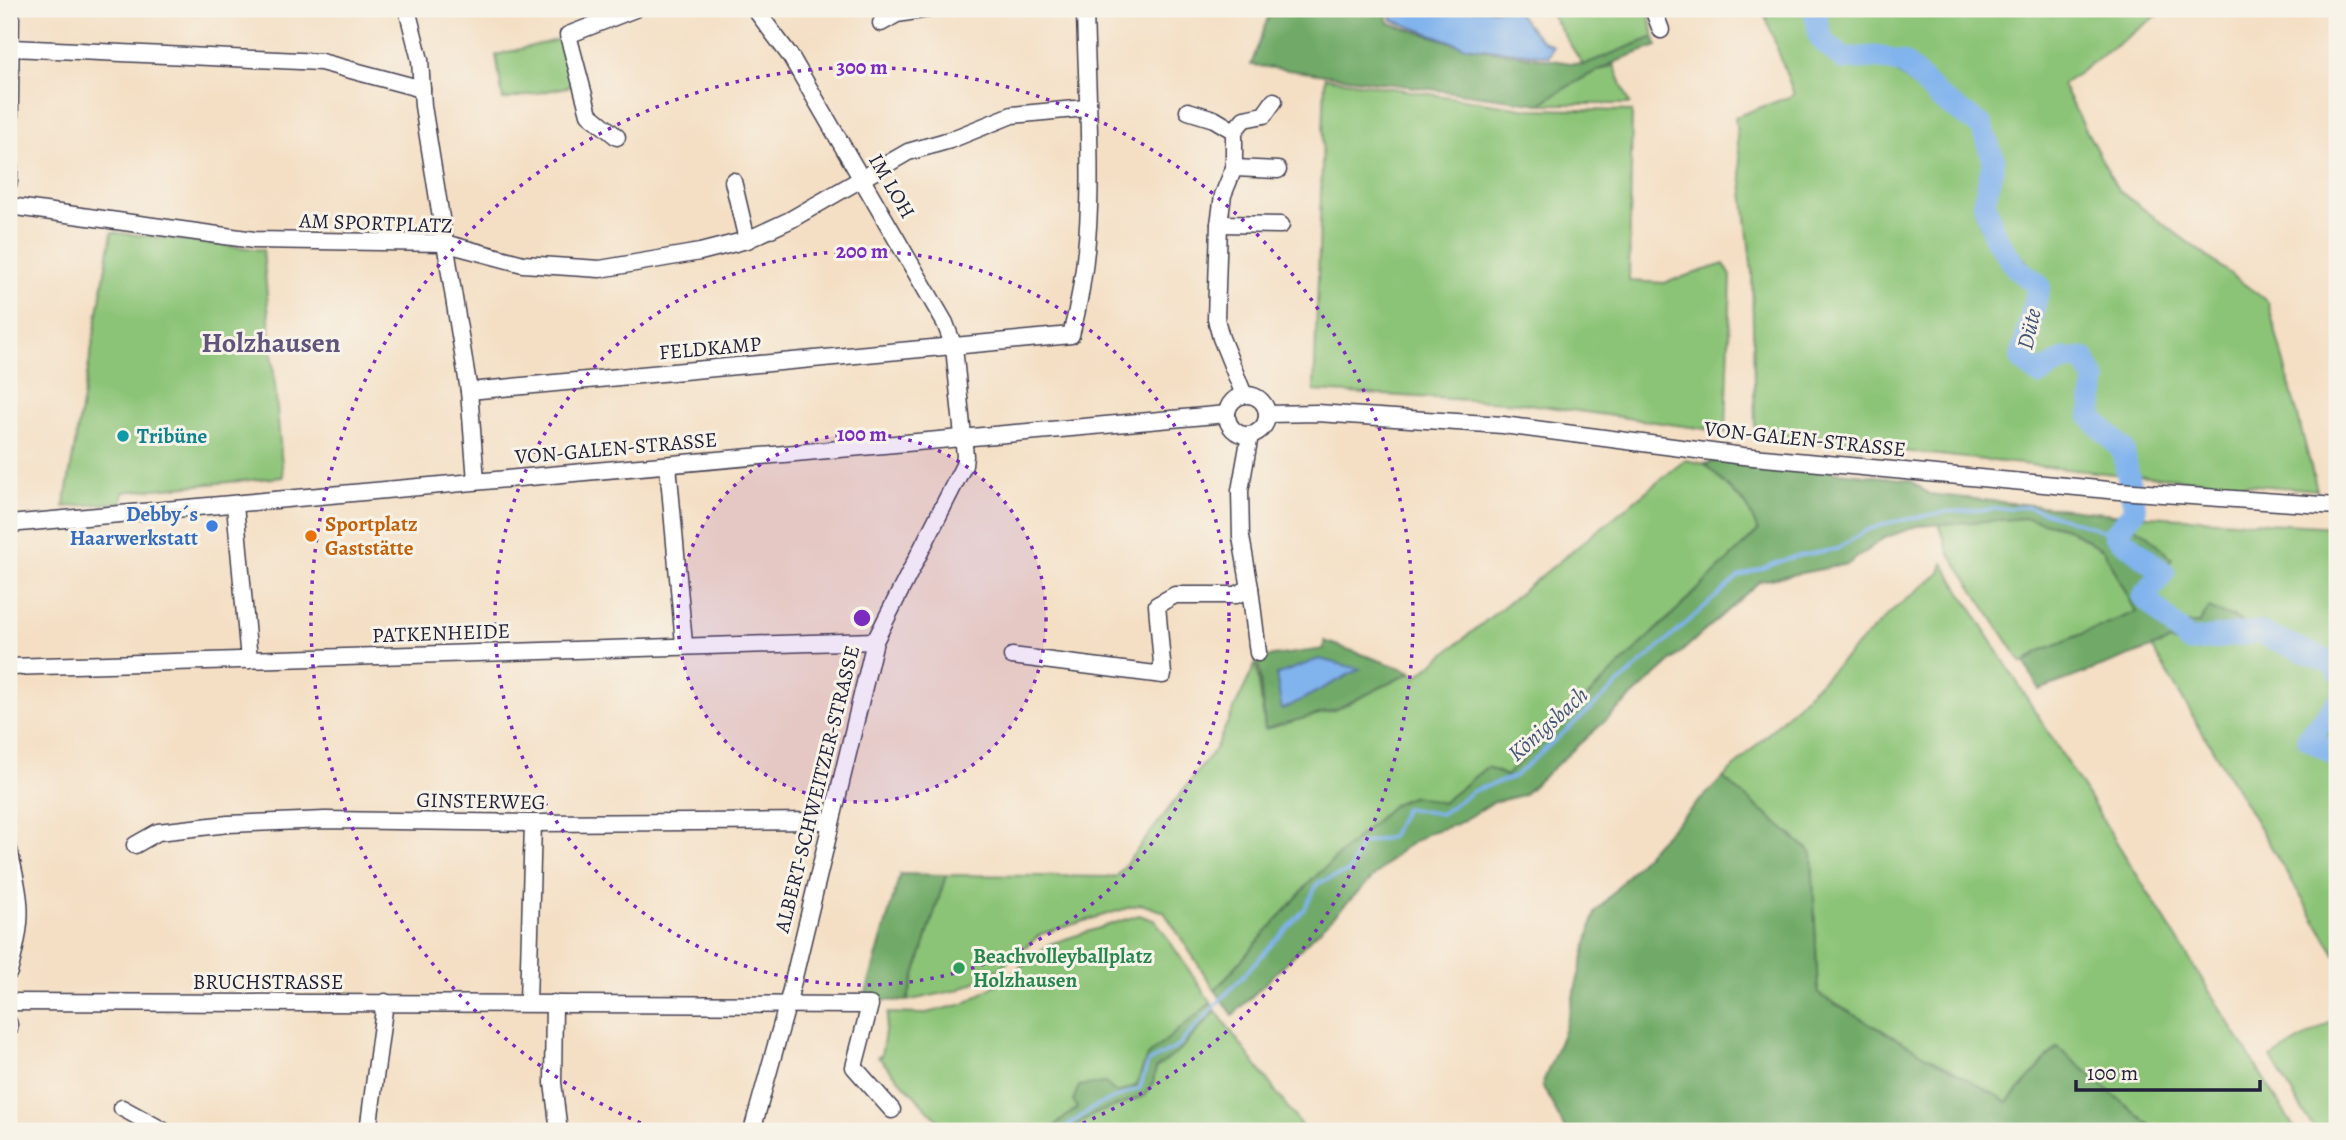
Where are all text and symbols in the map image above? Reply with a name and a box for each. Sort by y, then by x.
text: 300 m [836,53,888,81]
street label: IM LOH [862,148,922,224]
street label: AM SPORTPLATZ [298,206,453,240]
text: 200 m [836,237,889,265]
water label: Düte [2009,305,2049,353]
district label: Holzhausen [201,324,341,362]
street label: FELDKAMP [658,330,763,366]
street label: VON-GALEN-STRASSE [1702,414,1907,464]
text: 100 m [837,420,887,448]
place label: Tribüne [137,422,207,450]
street label: VON-GALEN-STRASSE [513,425,718,471]
marker: Tribüne [115,428,131,444]
place label: Debby´s Haarwerkstatt [70,500,198,552]
place label: Sportplatz Gaststätte [325,510,418,562]
marker: Debby´s Haarwerkstatt [204,518,220,534]
marker: Sportplatz Gaststätte [303,528,319,544]
centre of rings [850,606,874,630]
street label: PATKENHEIDE [372,617,510,649]
street label: ALBERT-SCHWEITZER-STRASSE [767,642,866,936]
water label: Königsbach [1501,680,1595,768]
street label: GINSTERWEG [416,786,546,816]
place label: Beachvolleyballplatz Holzhausen [973,942,1153,994]
marker: Beachvolleyballplatz Holzhausen [951,960,967,976]
street label: BRUCHSTRASSE [193,968,343,996]
scale bar [2076,1049,2260,1093]
text: 100 m [2087,1059,2138,1087]

